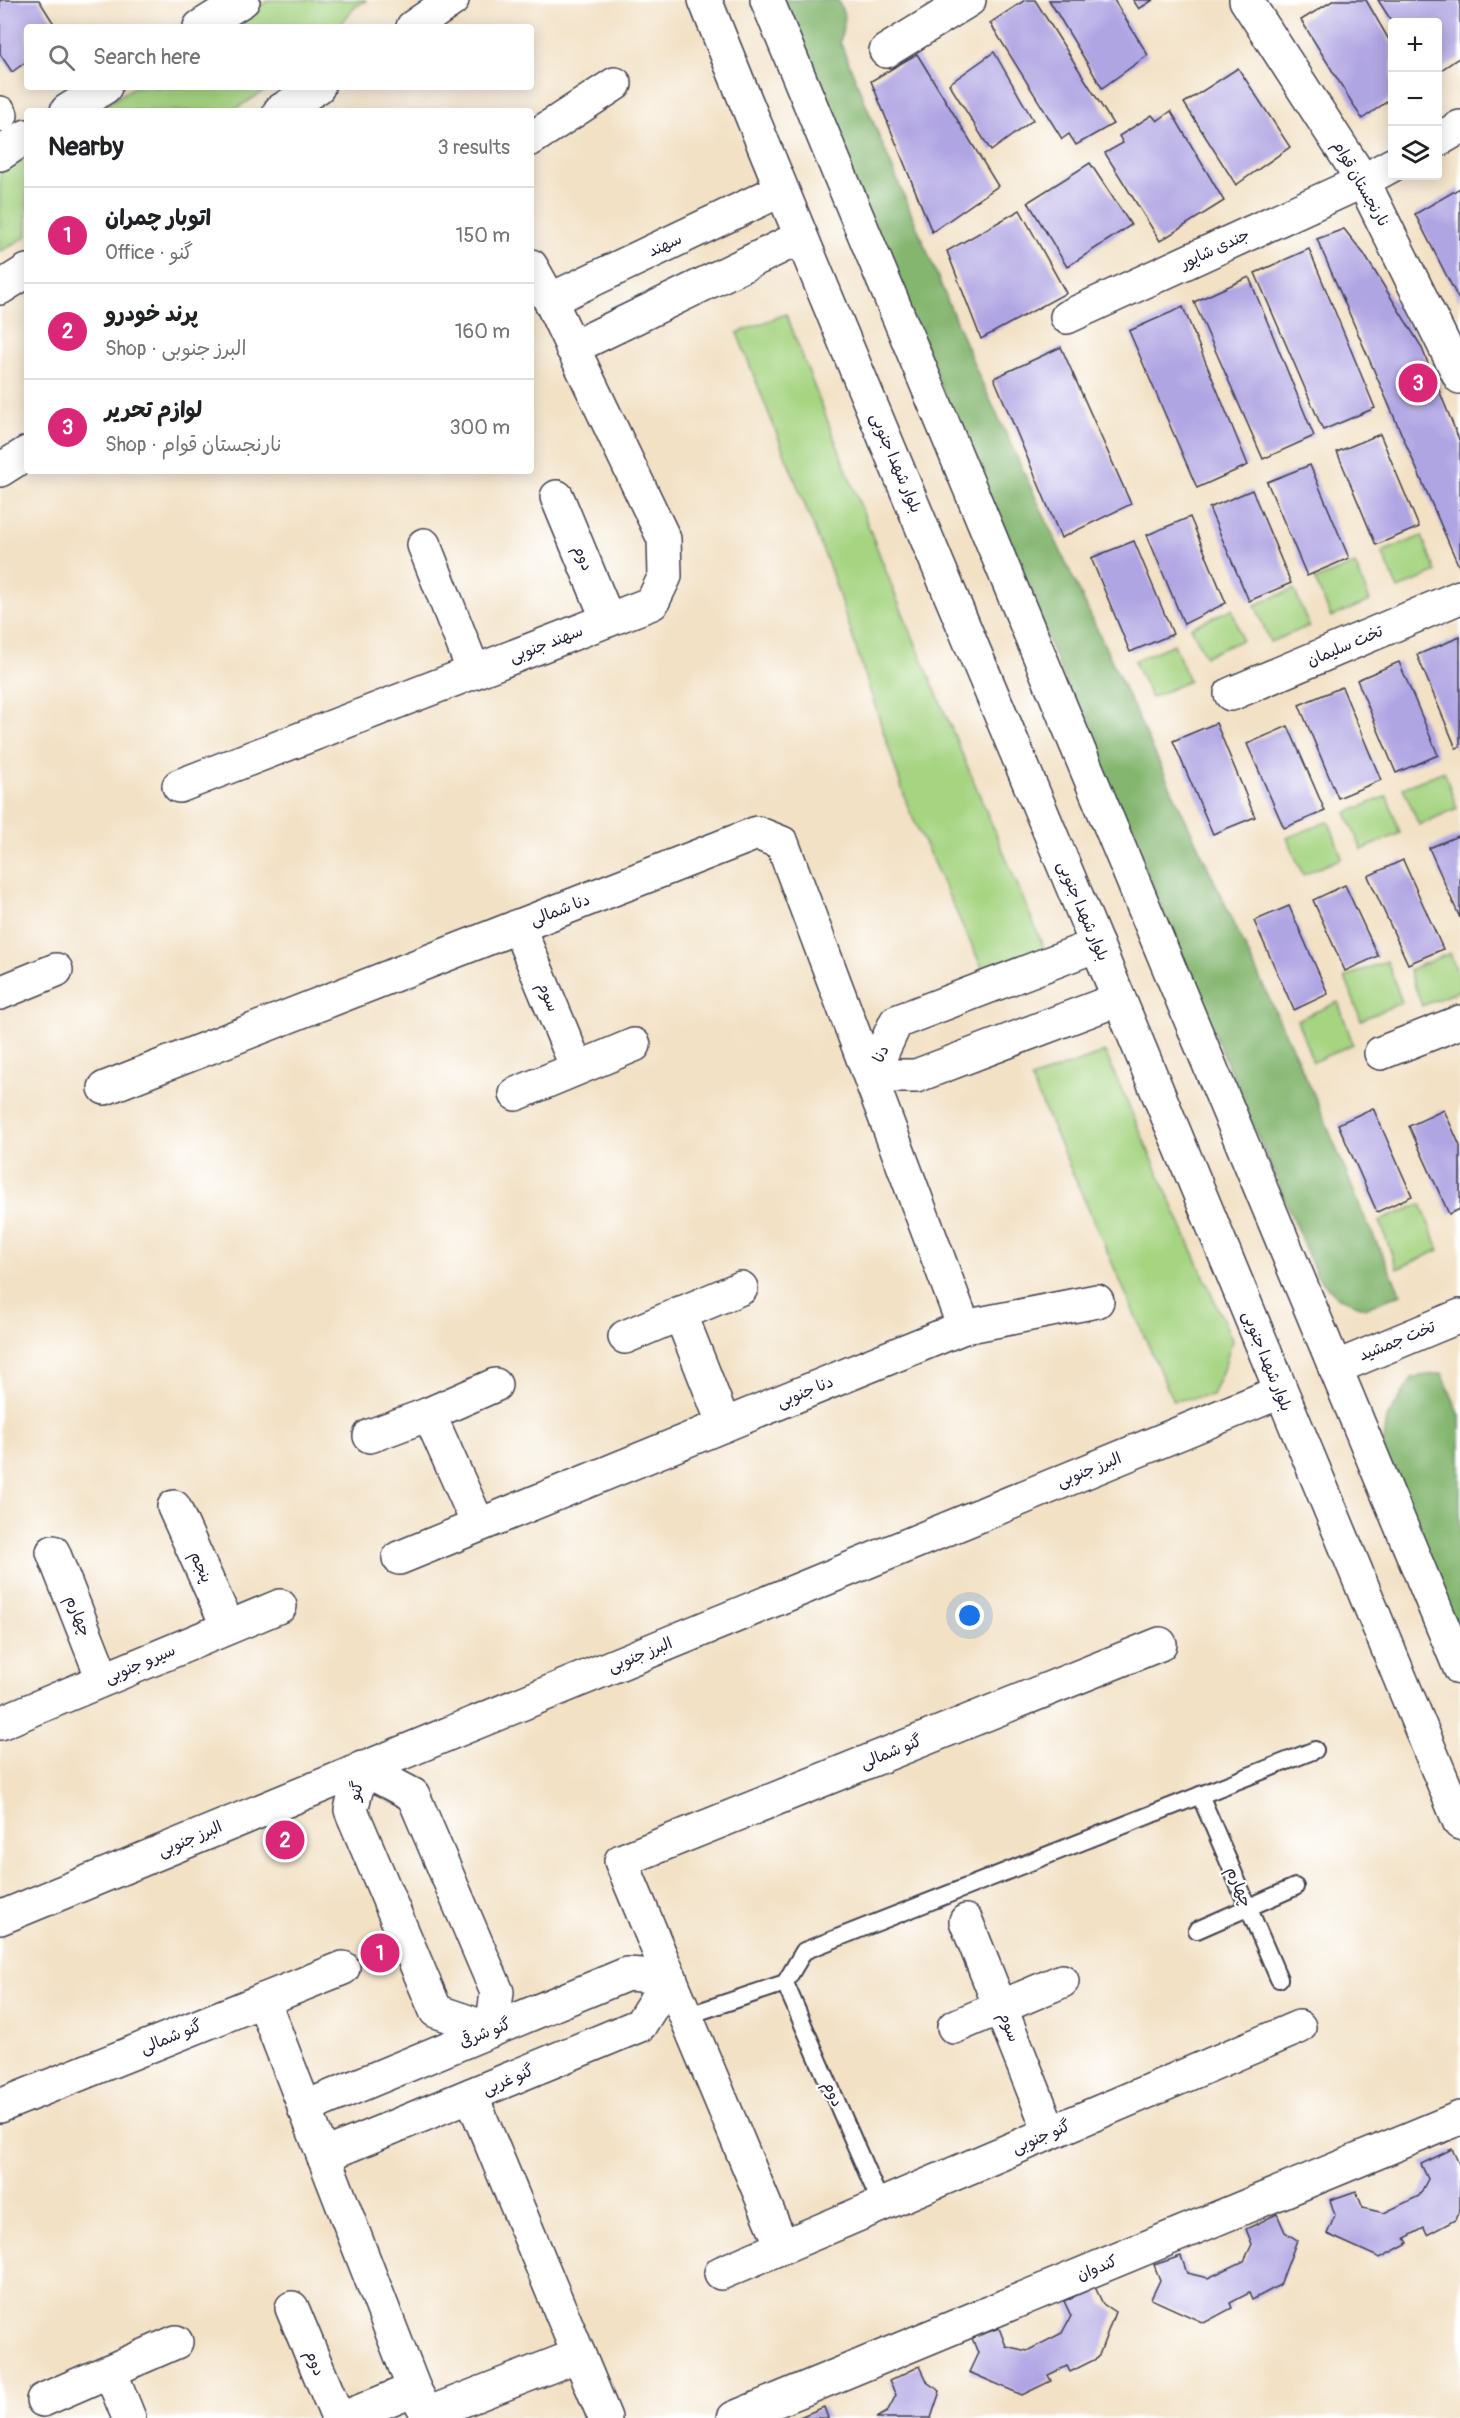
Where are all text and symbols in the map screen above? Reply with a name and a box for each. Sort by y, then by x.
map controls [1388,18,1442,180]
button: + [1388,18,1442,72]
search box [24,24,534,90]
icon: search [45,41,78,74]
text: Search here [93,43,200,71]
button: − [1388,72,1442,126]
button: layers [1388,126,1442,180]
text: Nearby [48,131,124,163]
text: 3 results [438,135,510,160]
street label: نارنجستان قوام [1326,137,1394,232]
text: اتوبار چمران [105,204,211,232]
text: 1 [64,223,71,248]
text: 150 m [456,223,510,248]
street label: جندی شاپور [1175,224,1253,275]
street label: سهند [645,229,685,261]
text: Office · گنو [105,240,193,265]
text: پرند خودرو [105,300,198,328]
text: 2 [62,319,73,344]
text: 160 m [455,319,510,344]
text: Shop · البرز جنوبی [105,336,246,361]
pin: 3 [1398,360,1438,406]
text: لوازم تحریر [105,396,202,424]
street label: بلوار شهدا جنوبی [866,410,926,516]
text: 3 [62,415,73,440]
text: 300 m [449,415,510,440]
text: Shop · نارنجستان قوام [105,432,283,457]
street label: دوم [567,542,597,575]
street label: سهند جنوبی [506,621,586,667]
street label: تخت سلیمان [1304,621,1386,671]
street label: بلوار شهدا جنوبی [1053,858,1113,964]
street label: دنا شمالی [527,889,593,931]
street label: سوم [531,979,563,1016]
street label: دنا [868,1042,894,1066]
street label: بلوار شهدا جنوبی [1238,1308,1296,1414]
street label: تخت جمشید [1356,1316,1439,1365]
street label: دنا جنوبی [774,1372,836,1412]
street label: البرز جنوبی [1054,1448,1124,1492]
street label: پنجم [183,1548,217,1587]
street label: چهارم [59,1593,95,1640]
your location [955,1601,984,1630]
street label: البرز جنوبی [605,1633,675,1677]
street label: سیرو جنوبی [102,1640,178,1688]
street label: گنو شمالی [857,1731,925,1773]
street label: گنو [344,1779,368,1804]
street label: البرز جنوبی [155,1817,225,1861]
pin: 2 [266,1818,304,1862]
street label: چهارم [1220,1864,1256,1911]
pin: 1 [360,1930,400,1976]
street label: سوم [992,2009,1024,2046]
street label: گنو شرقی [456,2013,514,2052]
street label: گنو شمالی [137,2016,205,2058]
street label: گنو غربی [479,2060,537,2100]
street label: دوم [817,2078,847,2111]
street label: گنو جنوبی [1009,2116,1073,2158]
street label: کندوان [1074,2251,1120,2285]
street label: دوم [299,2347,329,2380]

